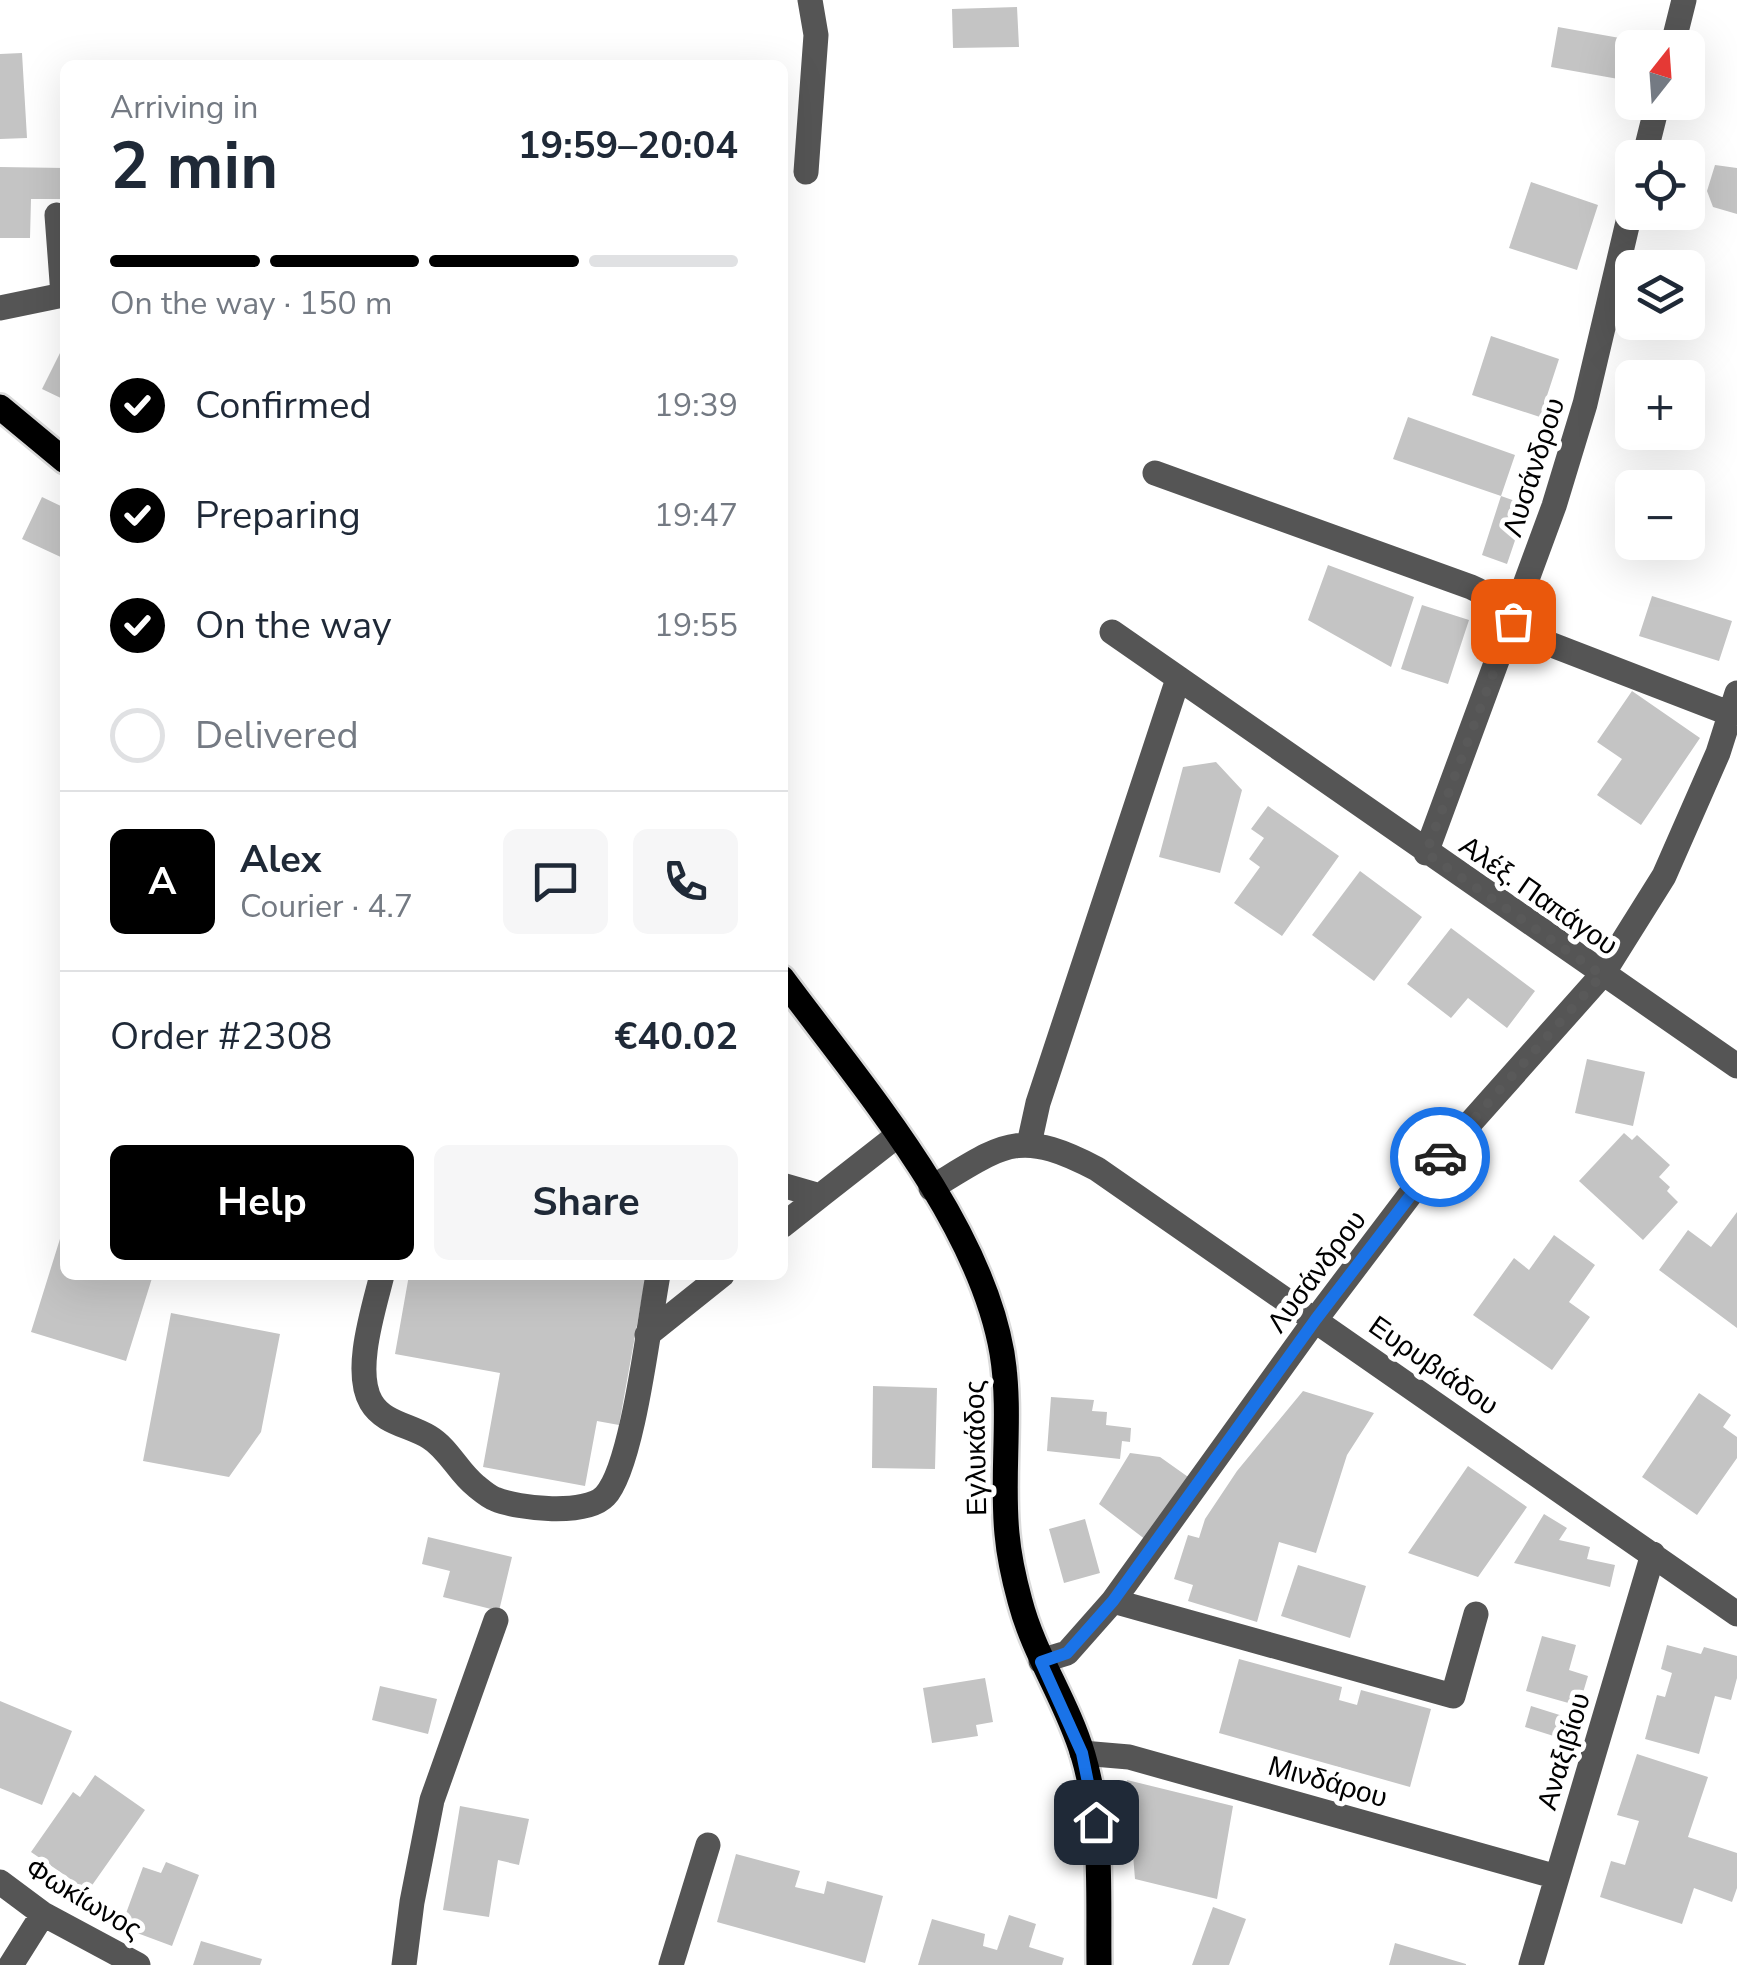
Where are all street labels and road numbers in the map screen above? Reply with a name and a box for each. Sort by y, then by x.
street label: Λυσάνδρου [1494,393,1574,542]
street label: Αλέξ. Παπάγου [1452,827,1625,964]
street label: Λυσάνδρου [1258,1203,1375,1340]
street label: Ευρυβιάδου [1361,1307,1506,1424]
street label: Εγλυκάδος [956,1380,996,1516]
street label: Αναξιβίου [1528,1688,1600,1814]
street label: Μινδάρου [1264,1747,1392,1817]
street label: Φωκίωνος [18,1849,149,1948]

